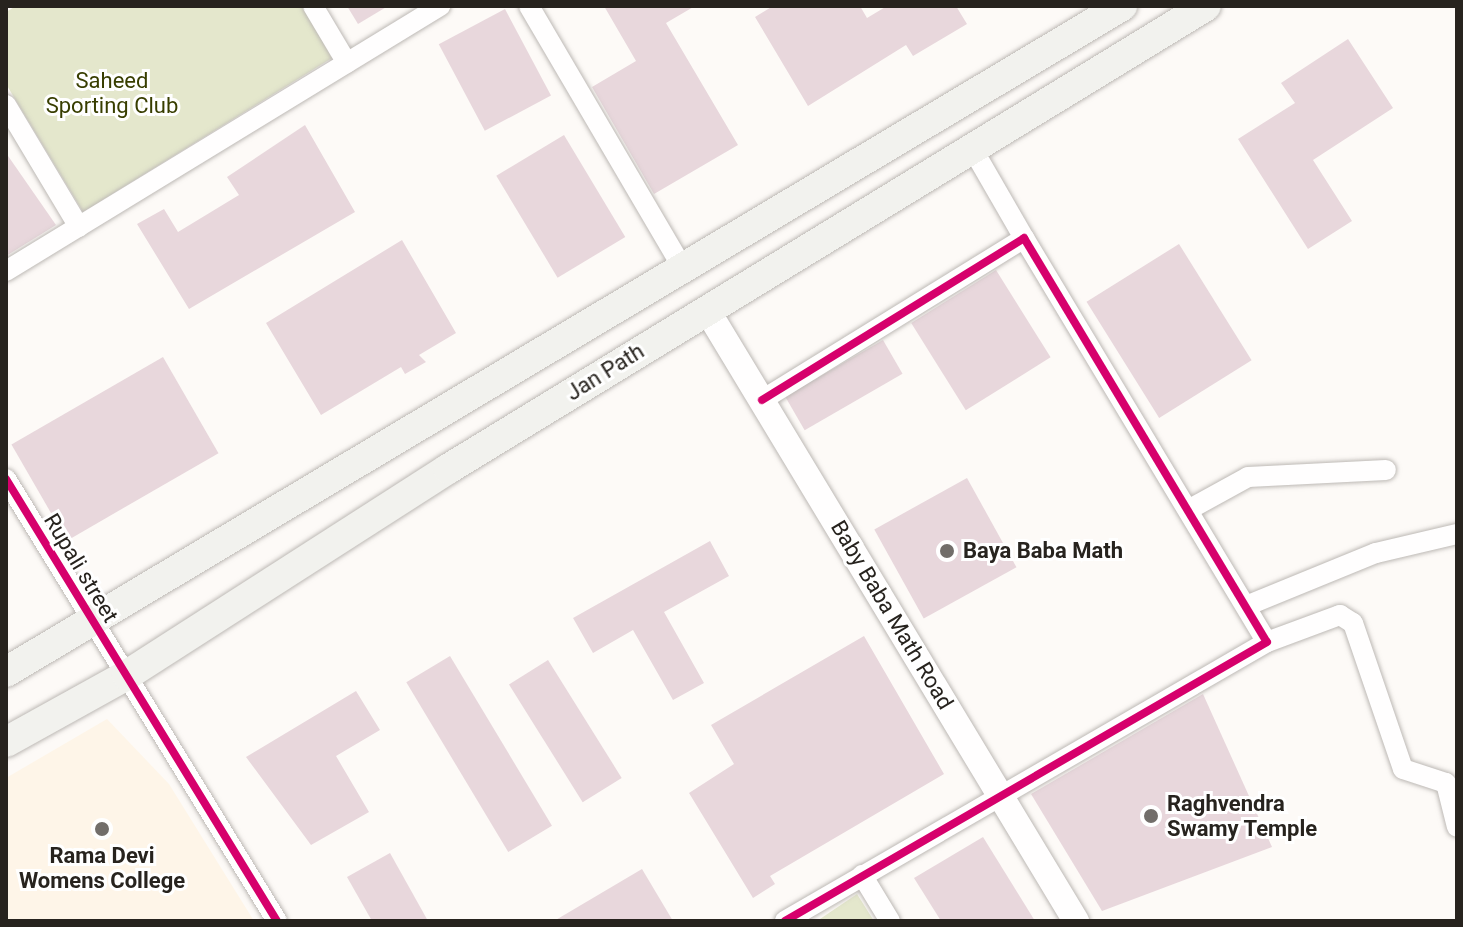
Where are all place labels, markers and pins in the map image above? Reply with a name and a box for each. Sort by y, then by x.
place label: Baya Baba Math [963,538,1123,564]
marker: Baya Baba Math [938,542,956,560]
place label: Raghvendra Swamy Temple [1167,790,1318,842]
marker: Raghvendra Swamy Temple [1142,807,1160,825]
marker: Rama Devi Womens College [93,820,111,838]
place label: Rama Devi Womens College [19,842,185,894]

